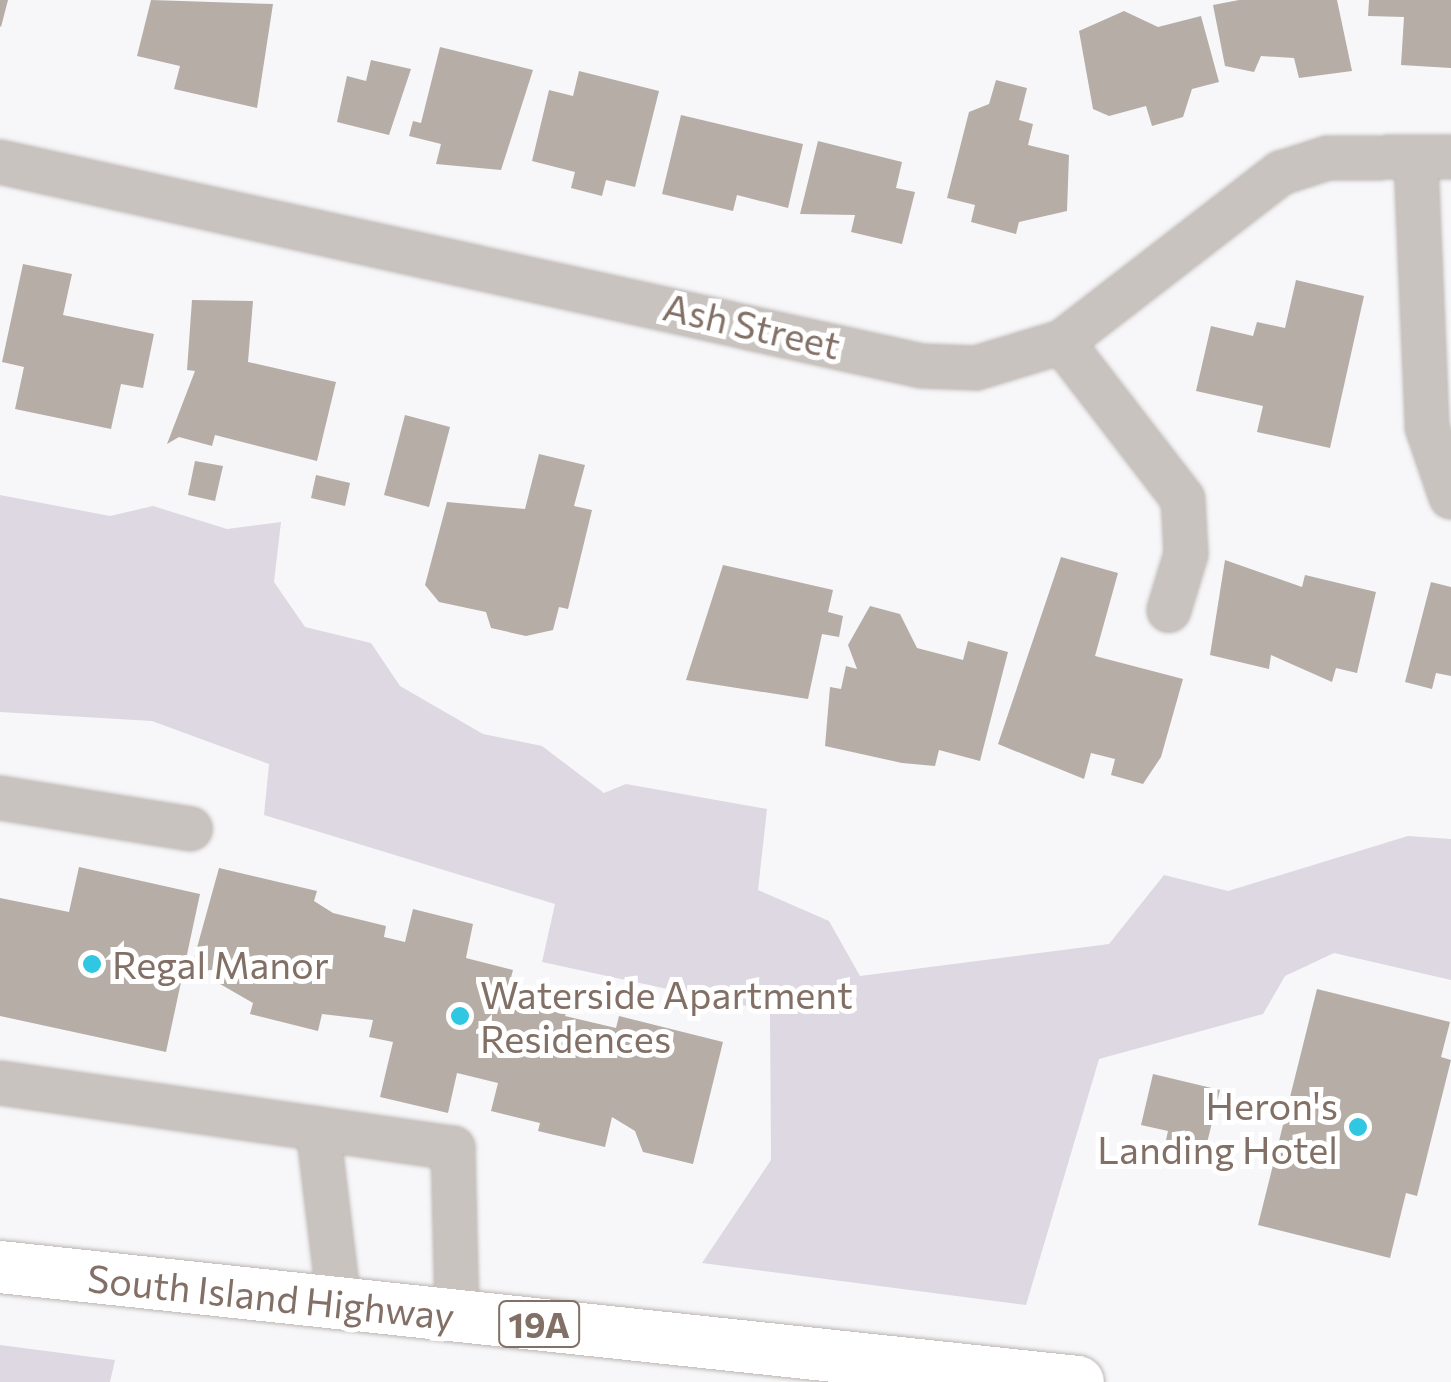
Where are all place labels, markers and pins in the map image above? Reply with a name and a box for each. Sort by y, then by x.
place label: Regal Manor [112,941,329,987]
marker: Regal Manor [81,953,103,975]
place label: Waterside Apartment Residences [480,971,853,1060]
marker: Waterside Apartment Residences [449,1005,471,1027]
place label: Heron's Landing Hotel [1097,1082,1338,1172]
marker: Heron's Landing Hotel [1347,1116,1369,1138]

